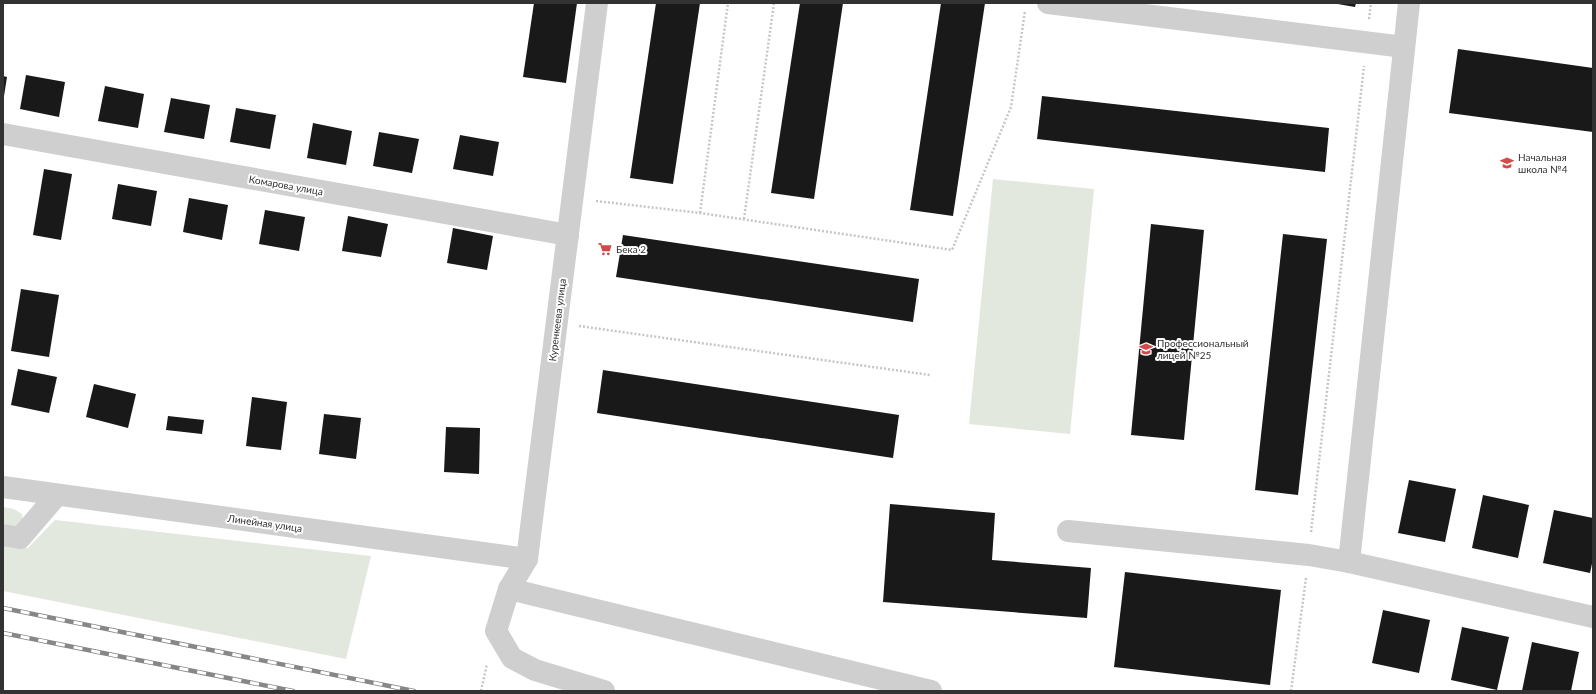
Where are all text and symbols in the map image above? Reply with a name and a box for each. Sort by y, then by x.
place label: Начальная школа №4 [1518,151,1568,175]
school or university icon: Начальная школа №4 [1499,155,1515,171]
street label: Комарова улица [248,173,324,197]
supermarket icon: Бека 2 [597,241,613,257]
place label: Бека 2 [616,243,646,255]
street label: Куренкеева улица [546,278,568,362]
place label: Профессиональный лицей №25 [1157,337,1249,361]
school or university icon: Профессиональный лицей №25 [1138,341,1154,357]
street label: Линейная улица [226,512,303,534]

